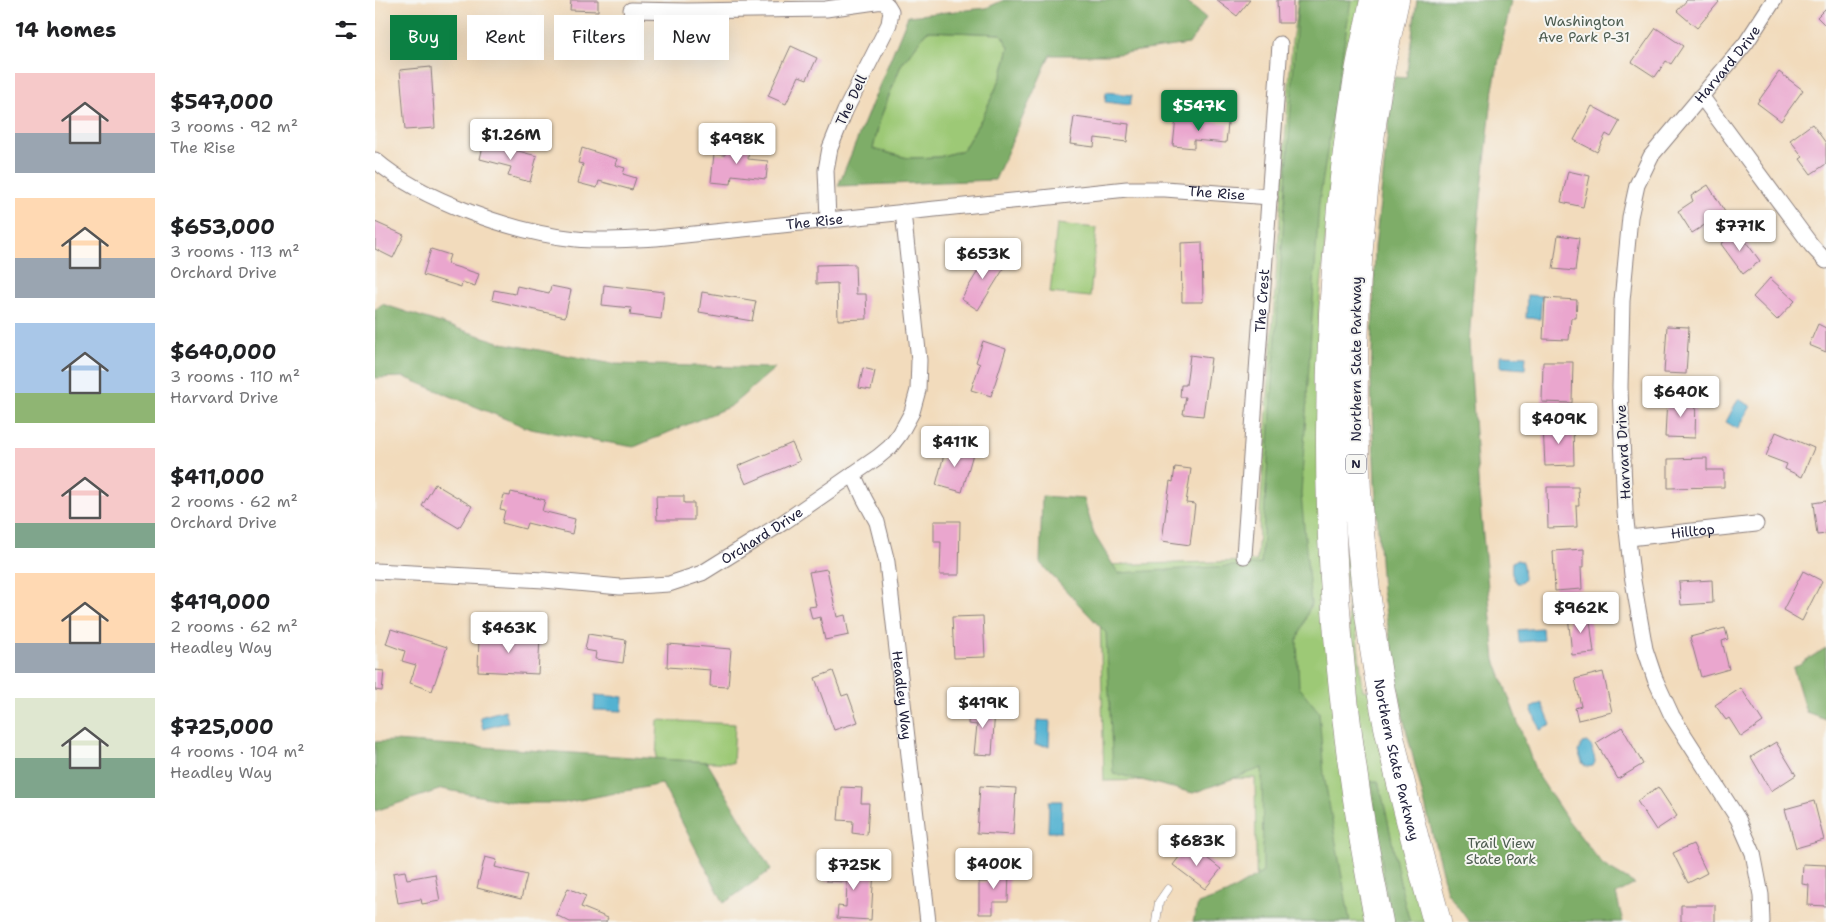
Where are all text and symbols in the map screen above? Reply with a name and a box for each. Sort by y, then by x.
park label: Washington Ave Park P-31 [1538,12,1630,46]
chip: Buy [390,15,457,60]
chip: Rent [467,15,544,60]
chip: Filters [554,15,644,60]
chip: New [654,15,729,60]
text: 14 homes [15,16,116,44]
icon: filters [332,16,360,44]
street label: Harvard Drive [1690,22,1764,107]
street label: The Dell [831,71,871,129]
text: $547,000 [170,88,274,116]
pin: $547K [1164,90,1234,132]
icon: home [55,93,115,153]
text: $547K [1172,95,1226,116]
text: 3 rooms · 92 m² [170,116,298,137]
pin: $1.26M [470,119,552,161]
pin: $498K [702,122,772,165]
text: $1.26M [481,124,541,145]
text: $498K [710,128,764,149]
text: The Rise [170,137,235,158]
street label: The Rise [1187,182,1246,204]
street label: The Rise [785,210,844,233]
pin: $771K [1705,210,1775,252]
text: $653,000 [170,213,275,241]
text: $771K [1715,215,1765,236]
icon: home [55,218,115,278]
pin: $653K [948,238,1018,280]
text: 3 rooms · 113 m² [170,241,300,262]
text: $653K [956,243,1010,264]
text: Orchard Drive [170,262,277,283]
street label: The Crest [1251,268,1273,333]
street label: Northern State Parkway [1347,276,1365,442]
text: $640,000 [170,338,276,366]
icon: home [55,343,115,403]
text: 3 rooms · 110 m² [170,366,300,387]
pin: $640K [1646,376,1716,418]
text: $640K [1653,381,1709,402]
text: Harvard Drive [170,387,278,408]
pin: $409K [1524,402,1594,445]
street label: Harvard Drive [1612,404,1634,500]
text: $409K [1531,408,1587,429]
pin: $411K [920,426,990,468]
text: $411K [932,431,978,452]
road number: N [1346,454,1366,474]
text: $411,000 [170,463,265,491]
icon: home [55,468,115,528]
text: 2 rooms · 62 m² [170,491,298,512]
street label: Orchard Drive [717,503,806,568]
text: Orchard Drive [170,512,277,533]
street label: Hilltop [1670,520,1716,542]
text: $419,000 [170,588,270,616]
pin: $962K [1546,592,1616,634]
icon: home [55,593,115,653]
text: $962K [1554,597,1608,618]
pin: $463K [474,612,544,654]
text: 2 rooms · 62 m² [170,616,298,637]
text: $463K [482,617,536,638]
text: Headley Way [170,637,272,658]
street label: Headley Way [888,650,916,741]
street label: Northern State Parkway [1370,677,1424,843]
pin: $419K [948,686,1018,729]
text: $419K [958,692,1008,713]
text: $725,000 [170,713,274,741]
icon: home [55,718,115,778]
text: 4 rooms · 104 m² [170,741,305,762]
text: Headley Way [170,762,272,783]
pin: $683K [1162,824,1232,867]
text: $683K [1169,830,1225,851]
park label: Trail View State Park [1466,834,1536,868]
pin: $725K [819,848,889,891]
pin: $400K [959,848,1029,890]
text: $400K [966,853,1022,874]
text: $725K [827,854,881,875]

